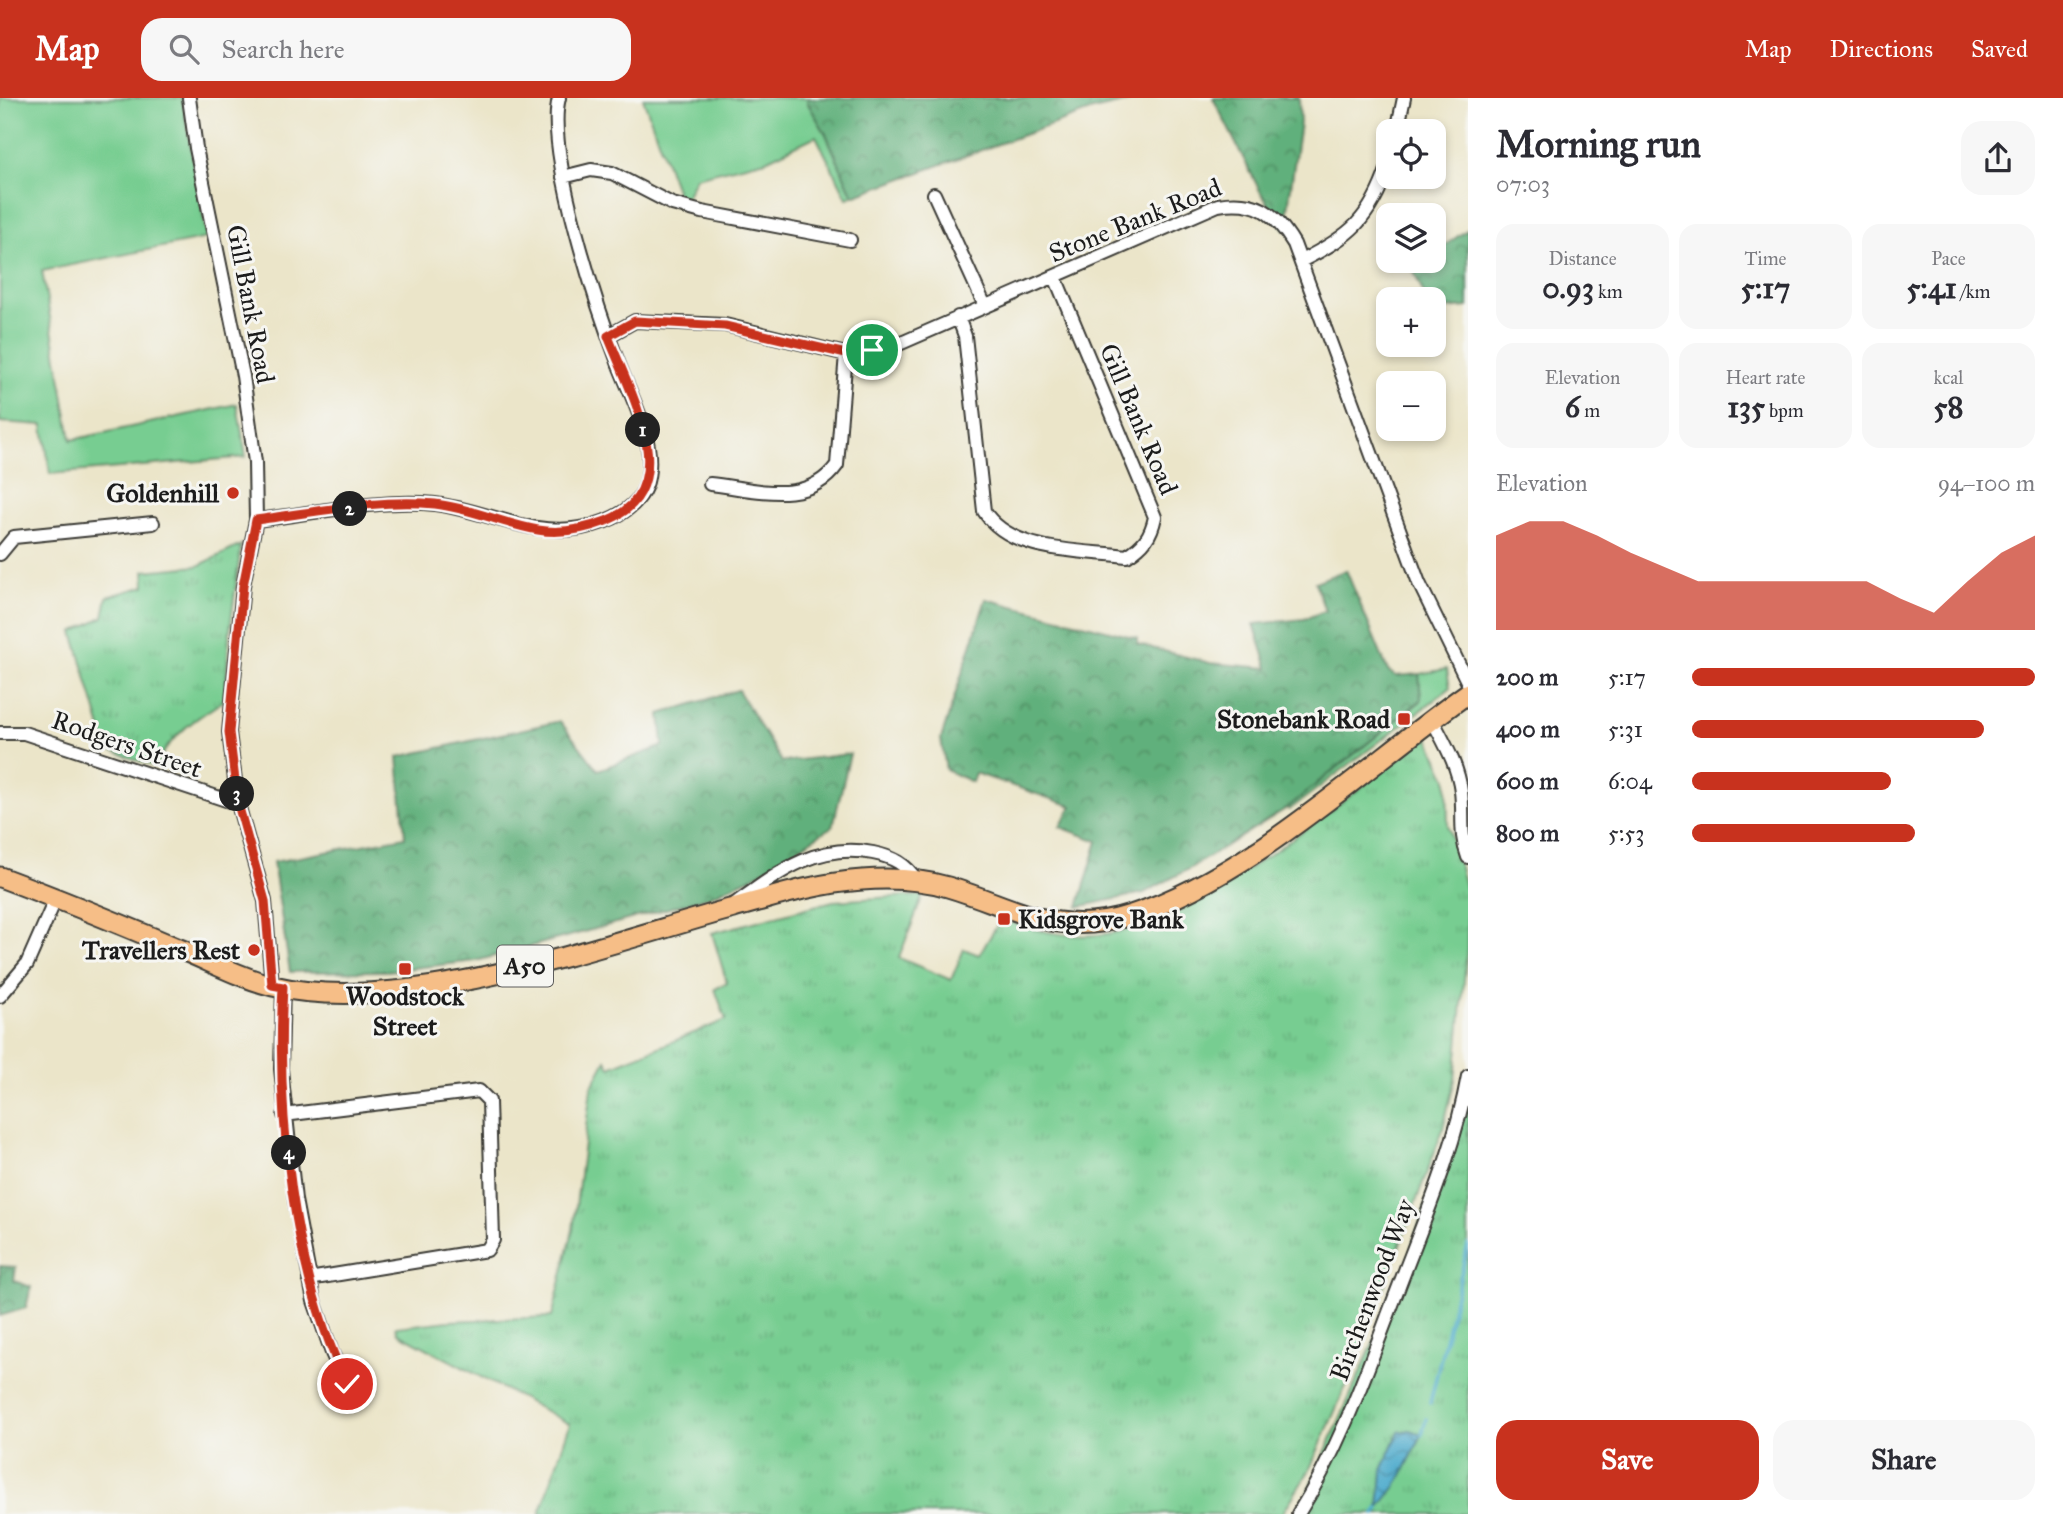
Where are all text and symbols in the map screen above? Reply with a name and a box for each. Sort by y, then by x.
search box [141,18,631,81]
text: Map [35,29,99,69]
icon: search [165,30,203,68]
text: Search here [221,33,345,65]
text: Map [1745,34,1792,64]
text: Directions [1830,34,1933,64]
text: Saved [1971,34,2028,64]
map controls [1376,119,1446,441]
button: locate [1376,119,1446,189]
text: Morning run [1496,121,1701,167]
button: share [1961,121,2035,195]
text: 07:03 [1496,170,1550,198]
street label: Stone Bank Road [1044,171,1226,269]
button: layers [1376,203,1446,273]
street label: Gill Bank Road [220,222,282,386]
text: Distance [1548,247,1617,270]
text: Time [1744,247,1787,270]
text: Pace [1931,247,1966,270]
text: 0.93 [1542,270,1594,306]
text: 5:17 [1741,270,1790,306]
text: 5:41 [1906,270,1957,306]
text: km [1594,280,1623,303]
text: /km [1957,280,1991,303]
button: + [1376,287,1446,357]
pin [842,320,902,380]
icon: arrive [853,331,891,369]
street label: Gill Bank Road [1093,339,1185,499]
text: Elevation [1545,366,1620,389]
text: Heart rate [1726,366,1805,389]
text: kcal [1934,366,1963,389]
button: − [1376,371,1446,441]
text: 6 [1565,389,1580,425]
text: 135 [1727,389,1765,425]
text: 58 [1934,389,1963,425]
text: m [1580,399,1600,422]
text: bpm [1765,399,1804,422]
pin: 1 [626,412,660,448]
text: 1 [639,418,646,441]
text: Elevation [1496,469,1587,497]
text: 94–100 m [1938,469,2035,497]
place label: Goldenhill [106,477,220,509]
marker: Goldenhill [225,485,241,501]
pin: 2 [332,492,368,526]
text: 2 [345,497,354,520]
text: 200 m [1496,663,1558,691]
text: 5:17 [1608,663,1646,691]
street label: Rodgers Street [48,703,206,785]
place label: Stonebank Road [1217,703,1391,735]
marker: Stonebank Road [1396,711,1412,727]
text: 400 m [1496,715,1560,743]
text: 5:31 [1608,715,1643,743]
text: 600 m [1496,767,1559,795]
text: 6:04 [1608,767,1652,795]
pin: 3 [219,776,254,812]
text: 3 [233,782,240,805]
text: 800 m [1496,819,1559,847]
text: 5:53 [1608,819,1644,847]
place label: Kidsgrove Bank [1018,903,1185,936]
marker: Kidsgrove Bank [996,911,1012,927]
place label: Travellers Rest [81,934,241,966]
marker: Travellers Rest [246,942,262,958]
road number: A50 [497,946,553,986]
marker: Woodstock Street [397,961,413,977]
place label: Woodstock Street [346,980,465,1042]
pin: 4 [272,1136,306,1170]
text: 4 [283,1141,294,1164]
street label: Birchenwood Way [1323,1194,1422,1385]
pin [317,1354,377,1414]
icon: check [328,1365,366,1403]
button: Save [1496,1420,1759,1500]
button: Share [1773,1420,2035,1500]

